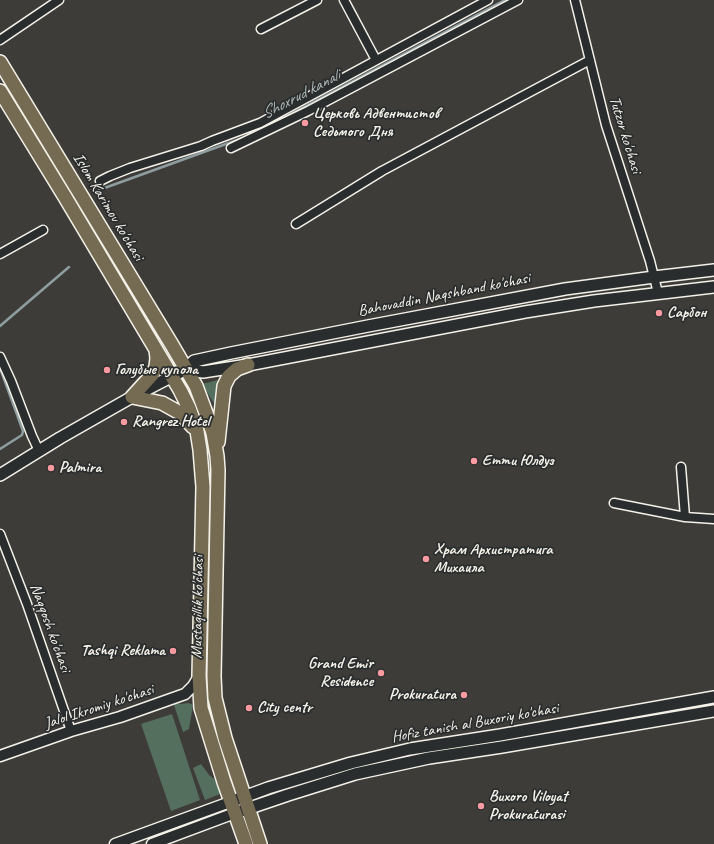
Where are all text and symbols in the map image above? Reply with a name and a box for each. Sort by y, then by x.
water label: Shoxrud kanali [258,66,344,124]
street label: Tutzor ko'chasi [604,94,646,176]
place label: Церковь Адвентистов Седьмого Дня [313,104,440,142]
marker: Церковь Адвентистов Седьмого Дня [300,118,310,128]
street label: Islom Karimov ko'chasi [68,150,148,264]
street label: Bahovaddin Naqshband ko'chasi [356,269,532,321]
place label: Сарбон [667,303,707,323]
marker: Сарбон [654,308,664,318]
place label: Голубые купола [115,360,198,380]
marker: Голубые купола [102,365,112,375]
place label: Rangrez Hotel [132,412,209,432]
marker: Rangrez Hotel [119,417,129,427]
place label: Етти Юлдуз [482,451,554,471]
marker: Етти Юлдуз [469,456,479,466]
place label: Palmira [59,458,101,478]
marker: Palmira [46,463,56,473]
place label: Храм Архистратига Михаила [434,540,552,578]
marker: Храм Архистратига Михаила [421,554,431,564]
street label: Mustaqillik ko'chasi [187,555,209,659]
street label: Naqqosh ko'chasi [25,581,75,675]
place label: Tashqi Reklama [81,641,165,661]
marker: Tashqi Reklama [168,646,178,656]
place label: Grand Emir Residence [308,654,373,692]
marker: Grand Emir Residence [376,668,386,678]
street label: Jalol Ikromiy ko'chasi [42,680,156,734]
place label: Prokuratura [389,685,456,705]
marker: Prokuratura [459,690,469,700]
place label: City centr [257,698,312,718]
street label: Hofiz tanish al Buxoriy ko'chasi [390,699,560,747]
marker: City centr [244,703,254,713]
place label: Buxoro Viloyat Prokuraturasi [489,787,567,825]
marker: Buxoro Viloyat Prokuraturasi [476,801,486,811]

